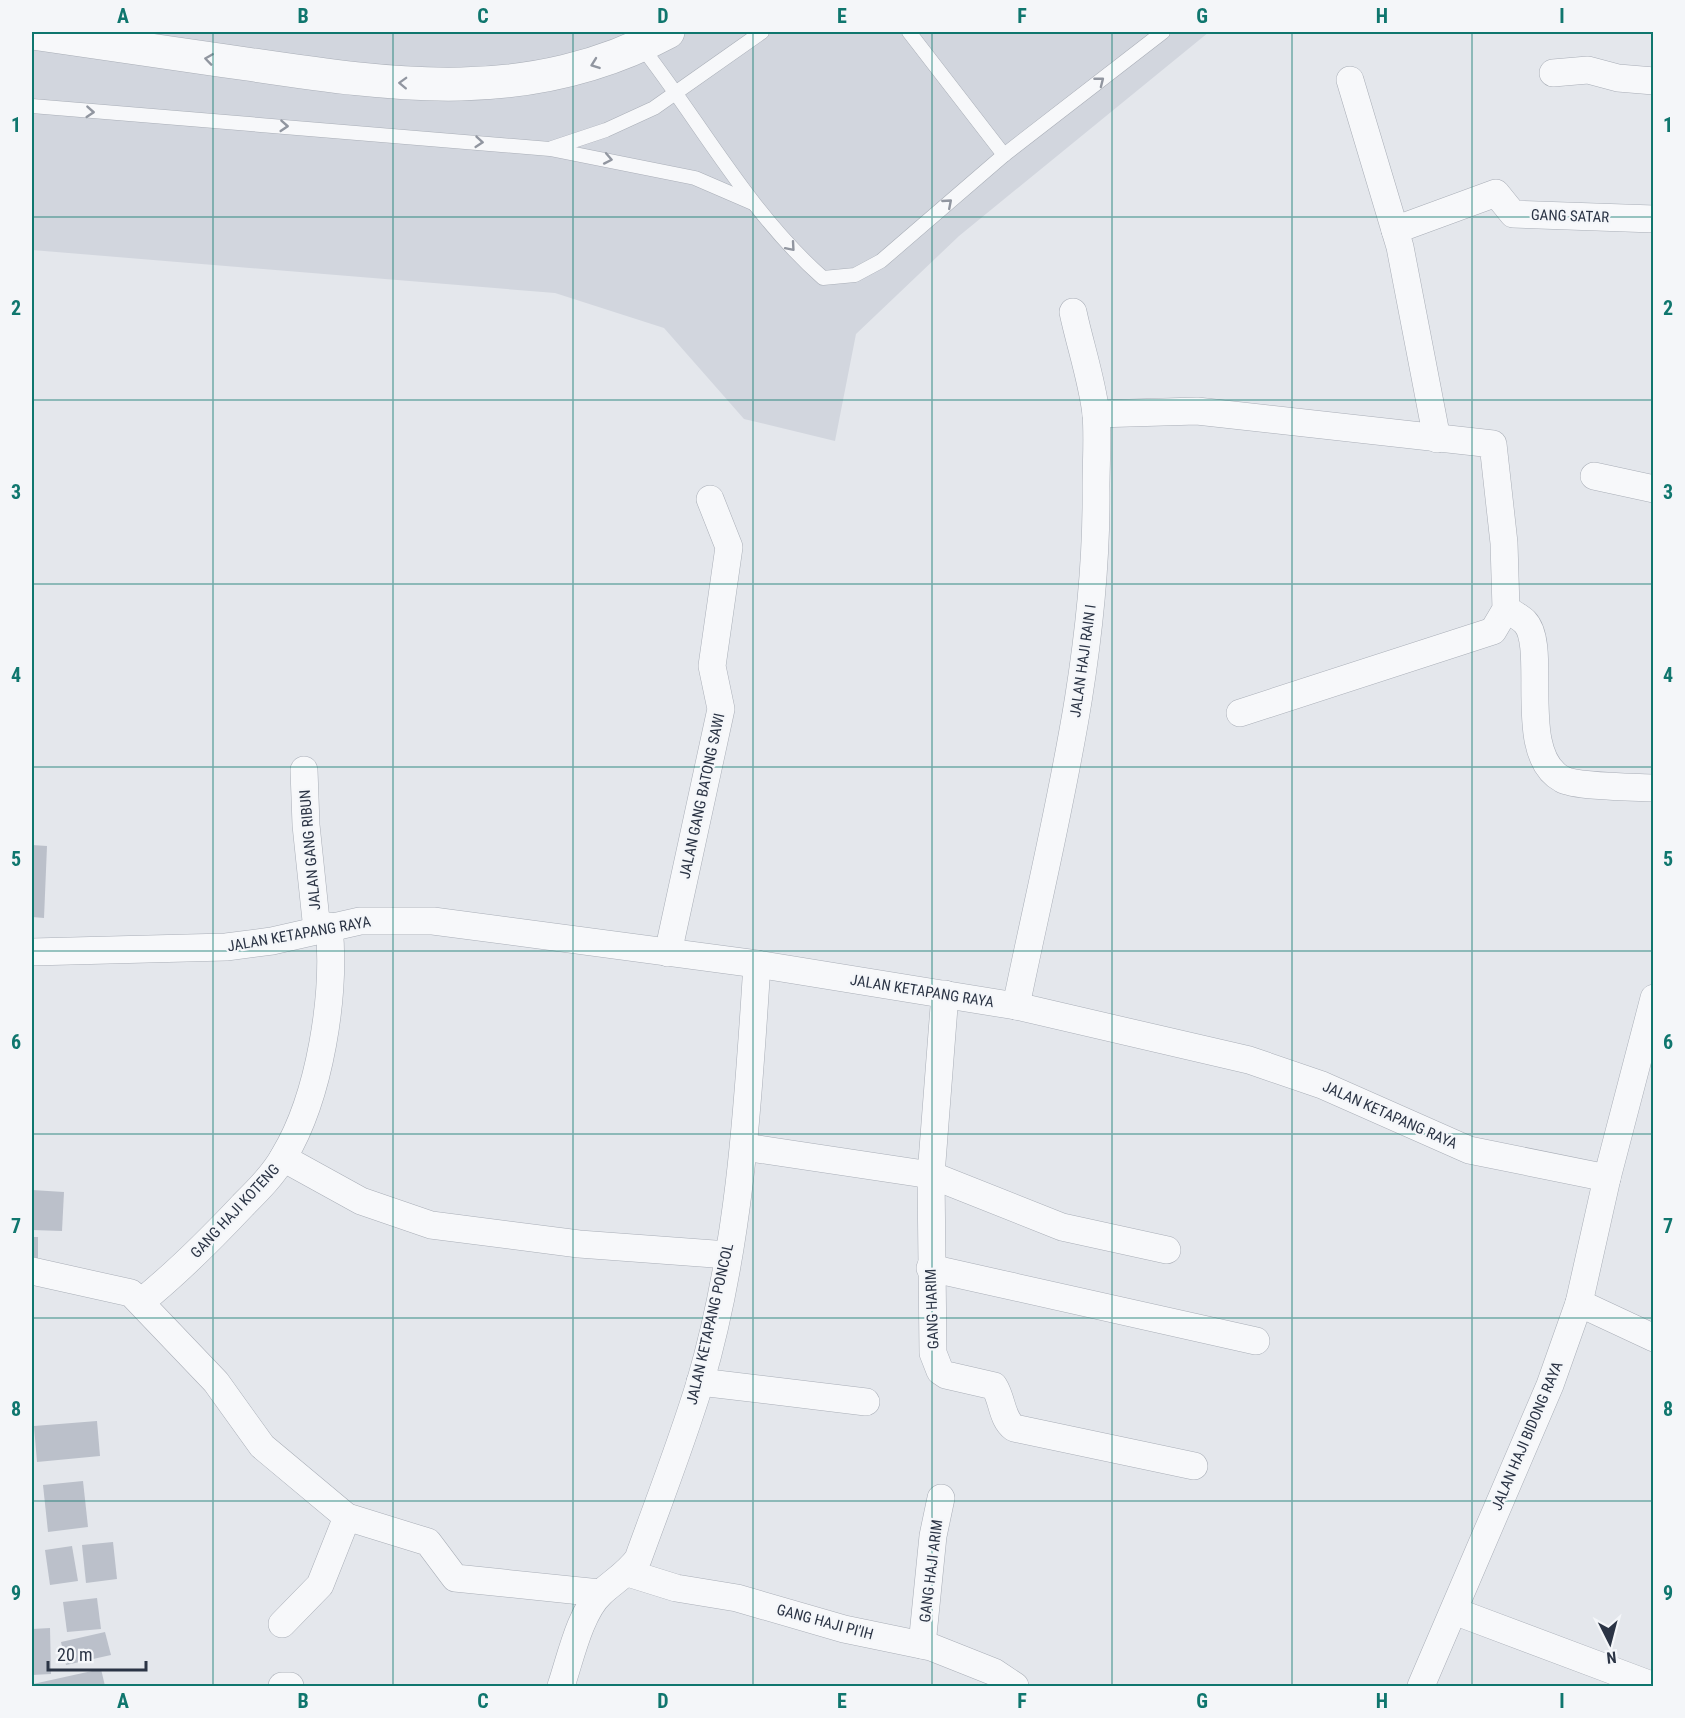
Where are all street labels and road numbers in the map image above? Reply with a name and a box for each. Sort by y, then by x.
street label: GANG SATAR [1530,206,1610,226]
street label: JALAN HAJI RAIN I [1066,603,1100,719]
street label: JALAN GANG BATONG SAWI [676,712,728,880]
street label: JALAN GANG RIBUN [296,789,324,911]
street label: JALAN KETAPANG RAYA [226,912,372,955]
street label: JALAN KETAPANG RAYA [849,971,996,1011]
street label: JALAN KETAPANG RAYA [1320,1077,1460,1153]
street label: GANG HAJI KOTENG [187,1160,283,1262]
street label: JALAN KETAPANG PONCOL [683,1242,737,1406]
street label: GANG HARIM [922,1269,942,1349]
street label: JALAN HAJI BIDONG RAYA [1487,1359,1567,1513]
street label: GANG HAJI ARIM [916,1519,946,1623]
street label: GANG HAJI PI'IH [775,1600,875,1644]

